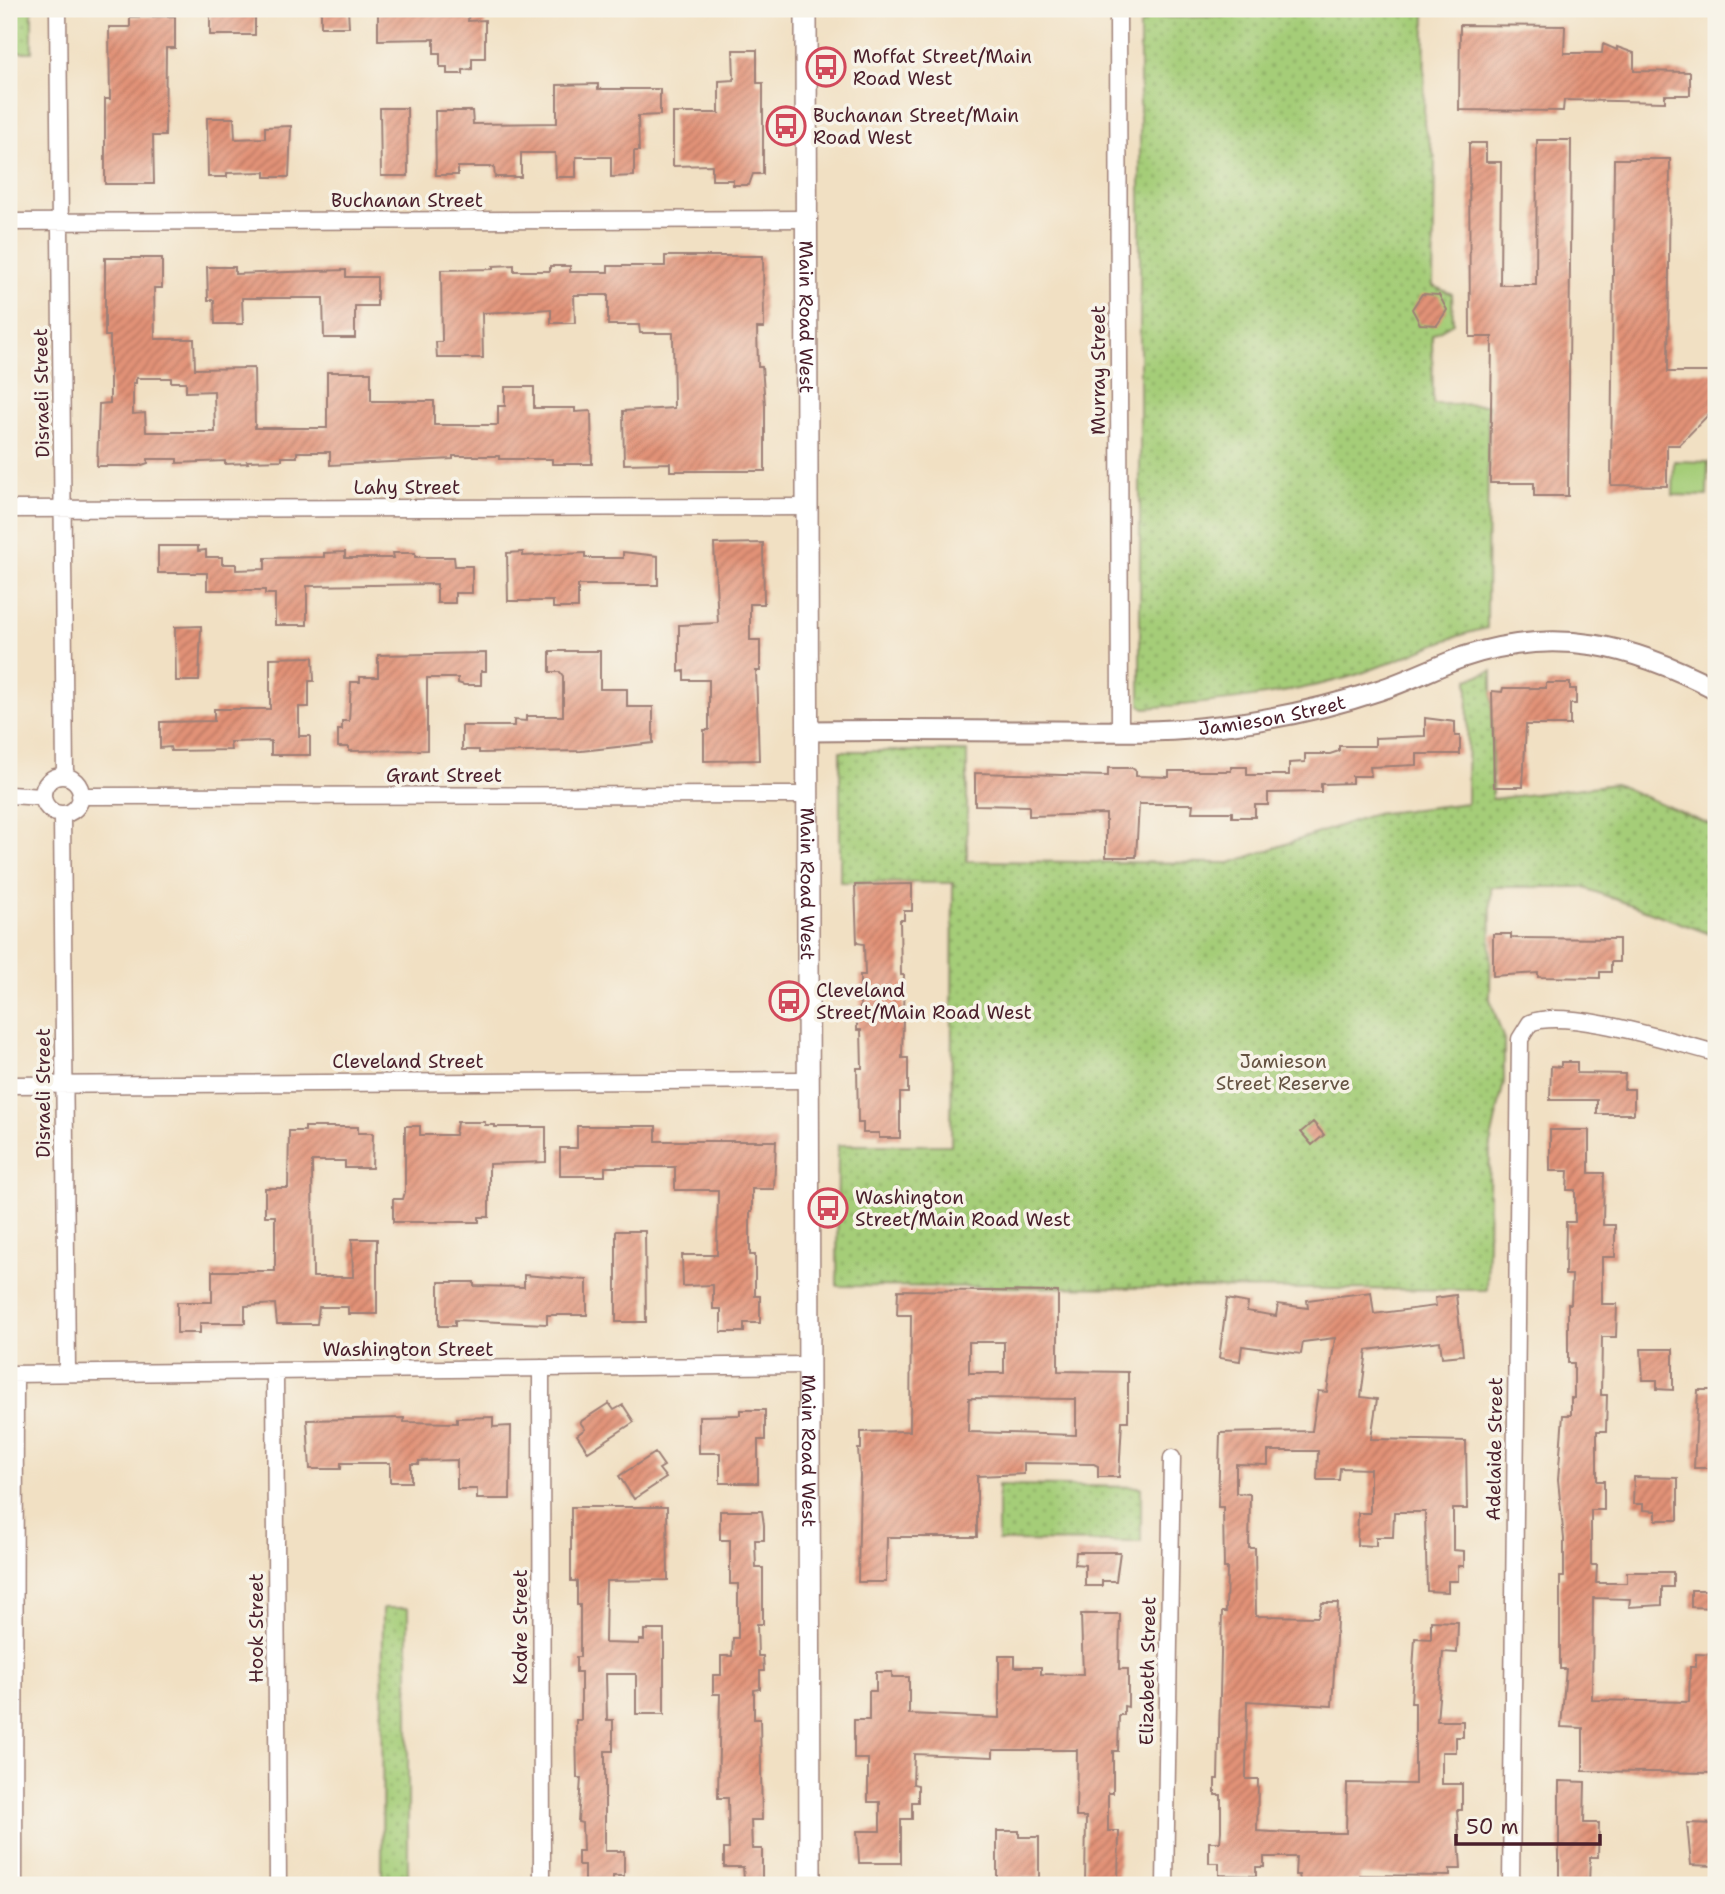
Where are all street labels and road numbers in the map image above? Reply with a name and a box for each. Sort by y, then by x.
street label: Buchanan Street [331,188,483,213]
street label: Main Road West [793,241,819,393]
street label: Murray Street [1086,305,1111,435]
street label: Disraeli Street [28,328,55,458]
street label: Lahy Street [354,475,460,500]
street label: Jamieson Street [1197,689,1348,741]
street label: Grant Street [386,763,502,788]
street label: Main Road West [795,808,820,960]
street label: Disraeli Street [31,1028,56,1158]
street label: Cleveland Street [332,1049,484,1074]
street label: Washington Street [322,1337,494,1362]
street label: Main Road West [796,1375,821,1527]
street label: Adelaide Street [1481,1377,1508,1521]
street label: Kodre Street [508,1569,533,1685]
street label: Hook Street [244,1573,269,1683]
street label: Elizabeth Street [1134,1596,1161,1746]

